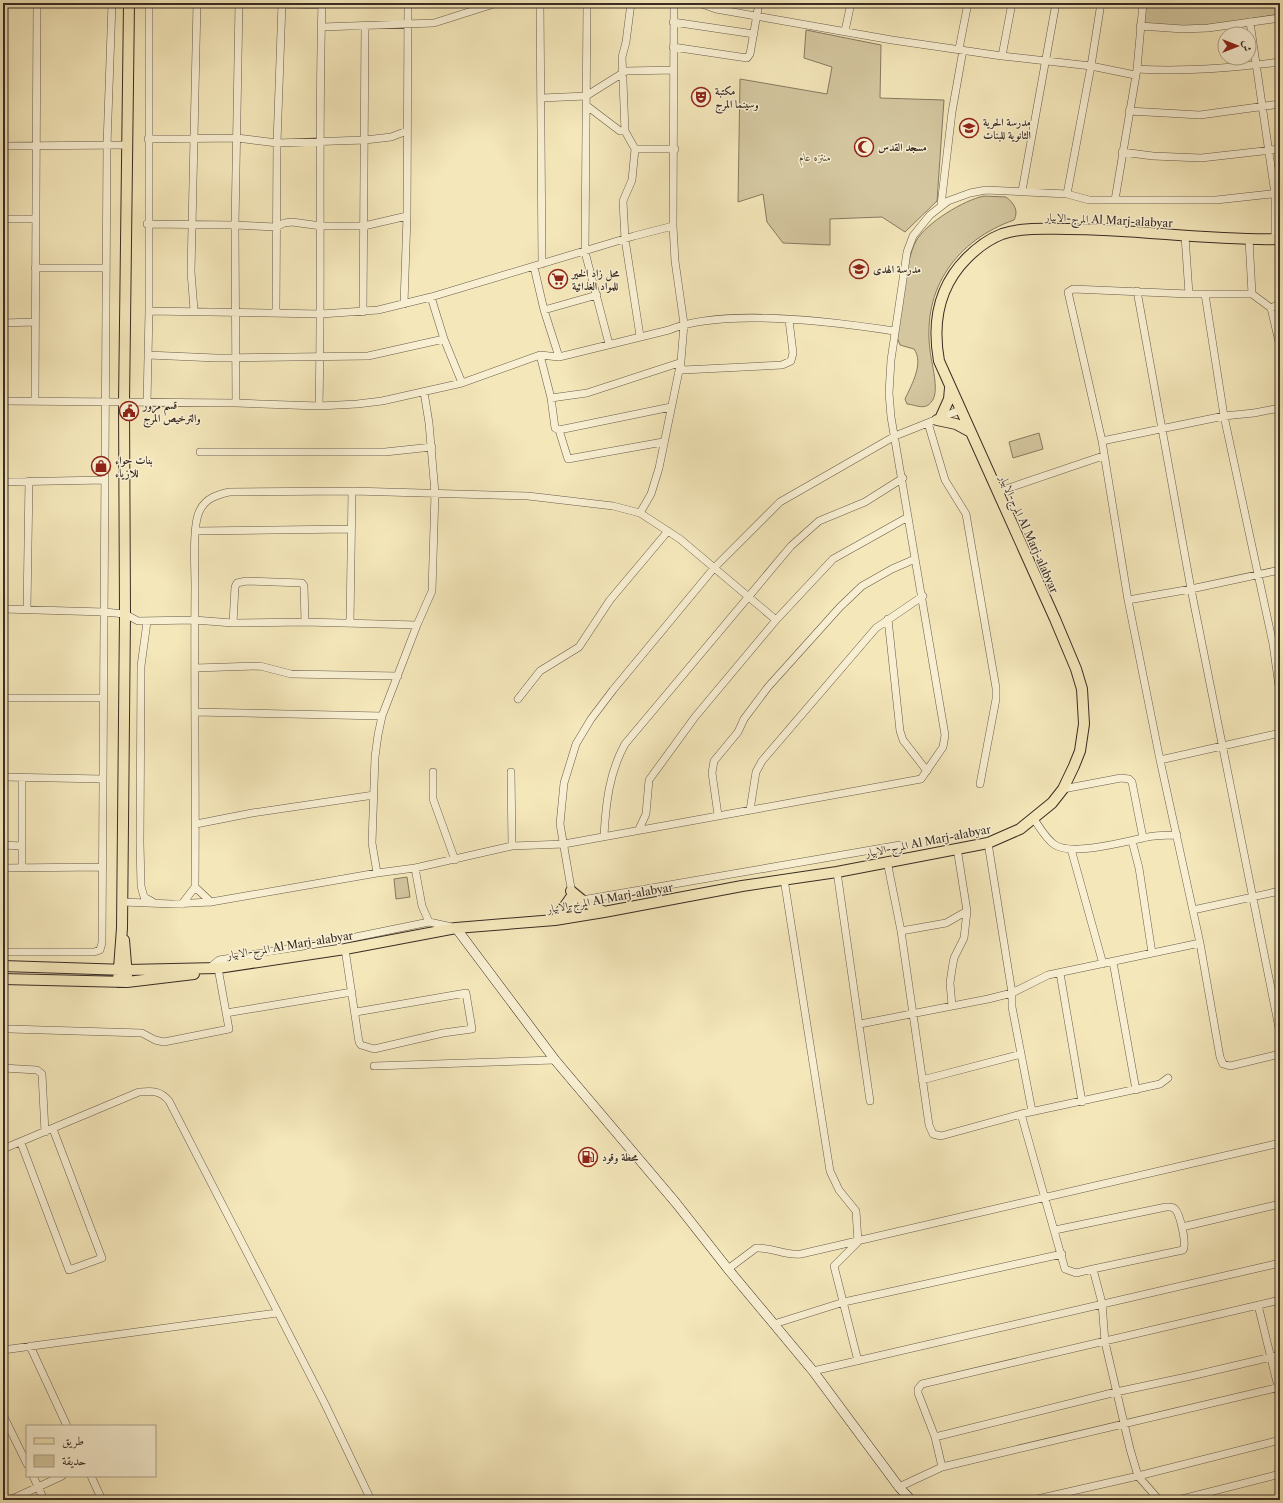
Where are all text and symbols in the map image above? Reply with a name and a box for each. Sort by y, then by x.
north arrow [1217,26,1257,66]
text: ش [1240,41,1254,52]
place label: مكتبة وسينما المرج [715,84,759,114]
theatre icon: مكتبة وسينما المرج [690,86,712,108]
place label: مدرسة الحرية الثانوية للبنات [983,115,1031,142]
school or university icon: مدرسة الحرية الثانوية للبنات [958,117,980,139]
mosque icon: مسجد القدس [853,136,875,158]
place label: مسجد القدس [878,140,927,154]
park label: منتزه عام [799,150,831,167]
street label: المرج-الابيار Al Marj-alabyar [1044,210,1173,234]
school or university icon: مدرسة الهدى [848,258,870,280]
place label: مدرسة الهدى [873,262,921,276]
place label: محل زاد الخير للمواد الغذائية [570,266,620,293]
supermarket icon: محل زاد الخير للمواد الغذائية [547,268,569,290]
place label: قسم مرور والترخيص المرج [141,398,201,428]
public building icon: قسم مرور والترخيص المرج [118,400,140,422]
place label: بنات حواء للازياء [115,453,153,480]
shop icon: بنات حواء للازياء [90,455,112,477]
street label: المرج-الابيار Al Marj-alabyar [993,472,1062,597]
street label: المرج-الابيار Al Marj-alabyar [863,822,993,864]
street label: المرج-الابيار Al Marj-alabyar [545,880,675,920]
street label: المرج-الابيار Al Marj-alabyar [225,928,355,966]
fuel station icon: محطة وقود [577,1146,599,1168]
place label: محطة وقود [602,1150,638,1165]
legend [26,1425,156,1477]
text: طريق [62,1433,84,1449]
text: حديقة [62,1453,86,1469]

